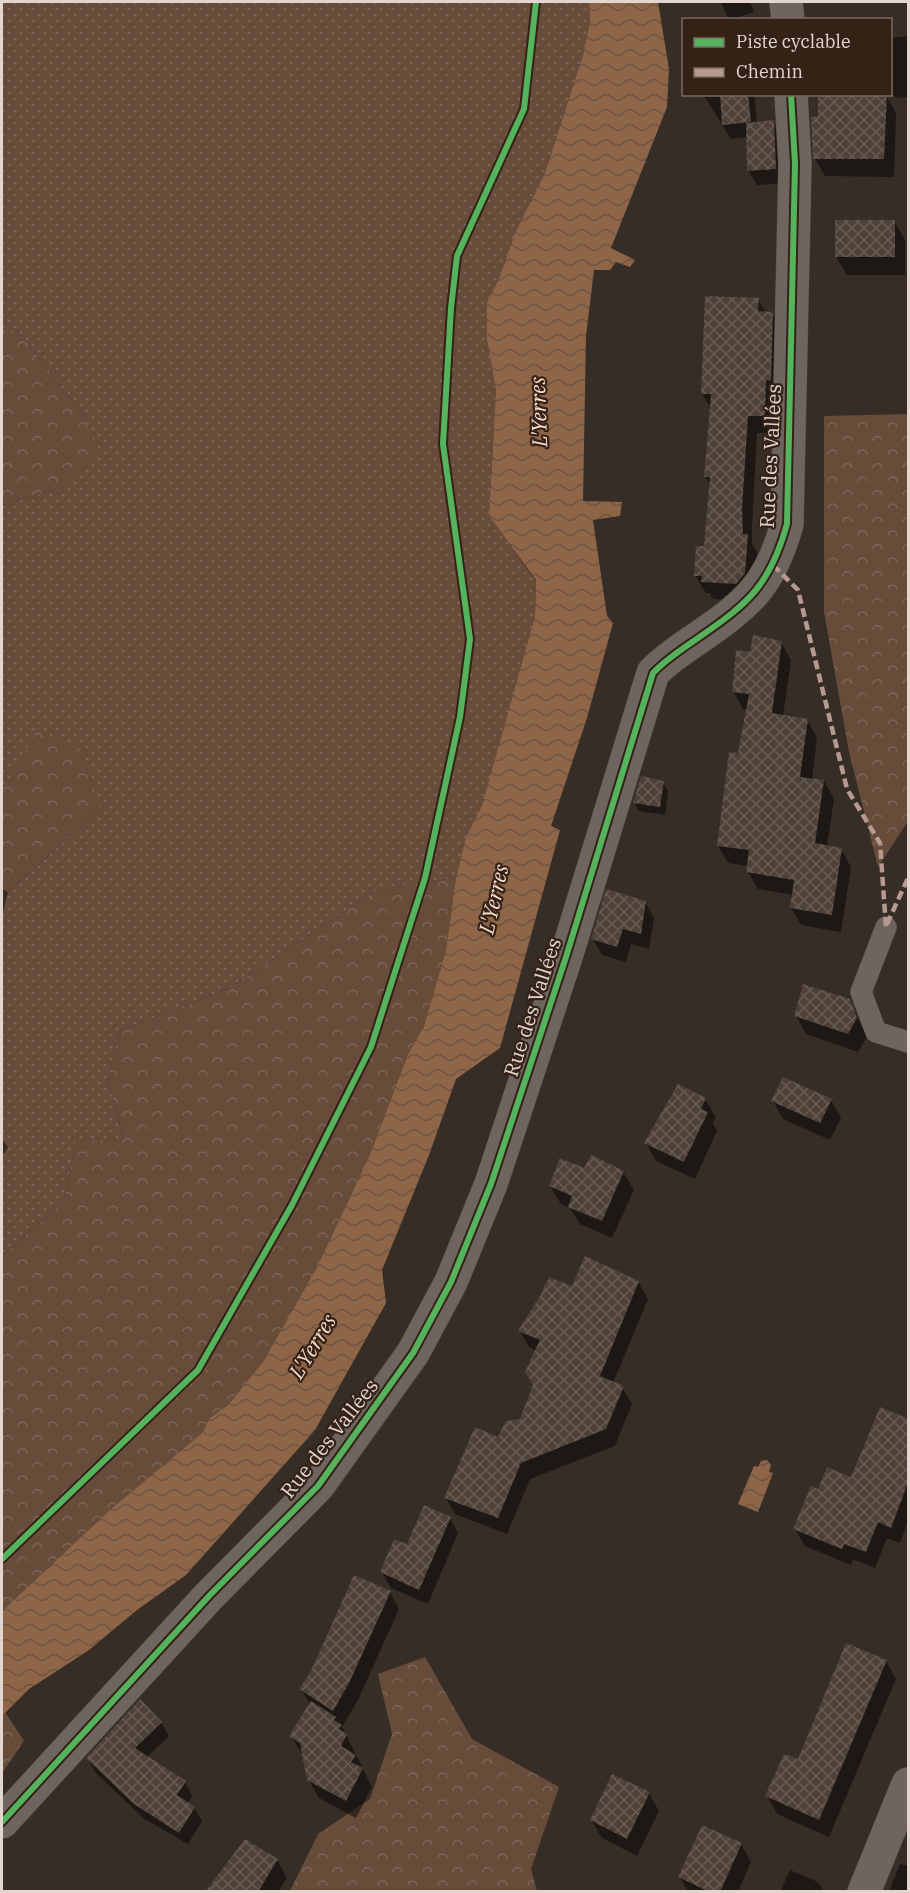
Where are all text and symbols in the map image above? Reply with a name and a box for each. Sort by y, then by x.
legend [682,18,892,96]
text: Piste cyclable [736,30,851,53]
text: Chemin [736,60,803,83]
water label: L'Yerres [523,376,553,448]
street label: Rue des Vallées [753,383,787,529]
water label: L'Yerres [471,862,515,937]
street label: Rue des Vallées [497,934,567,1080]
water label: L'Yerres [281,1309,342,1384]
street label: Rue des Vallées [274,1373,384,1503]

